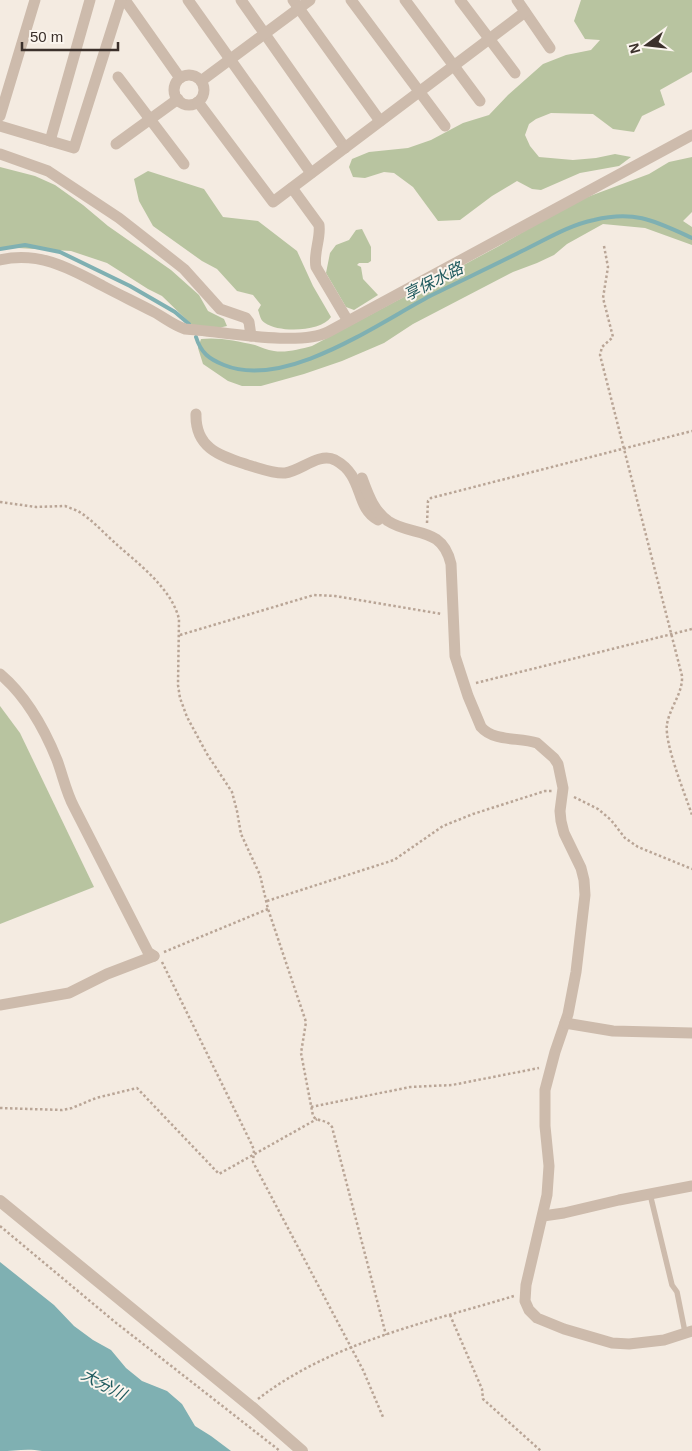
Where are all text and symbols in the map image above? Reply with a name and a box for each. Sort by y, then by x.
scale bar [22,20,119,52]
north arrow [622,20,672,70]
text: 50 m [30,28,63,45]
text: N [625,41,643,55]
water label: 享保水路 [401,258,467,304]
water label: 大分川 [79,1366,131,1404]

